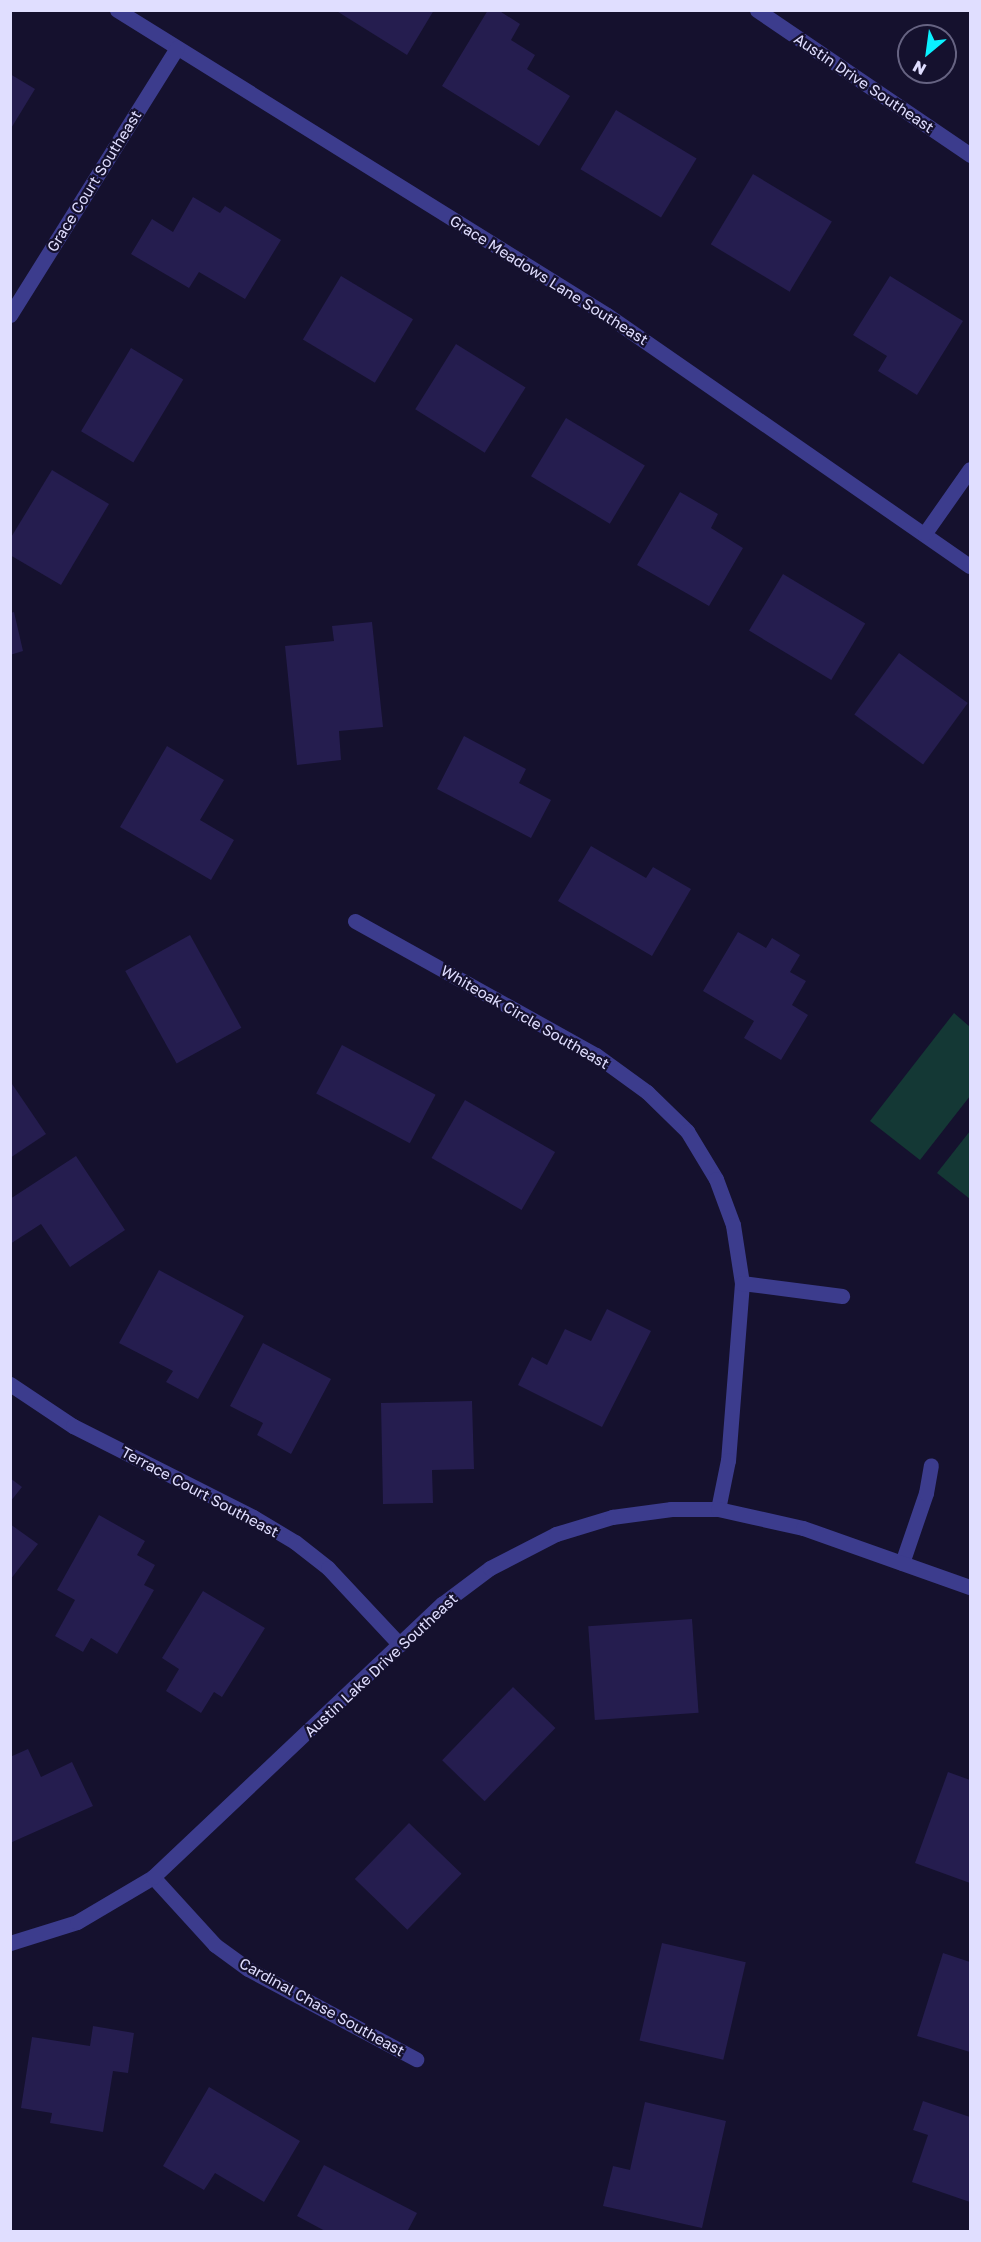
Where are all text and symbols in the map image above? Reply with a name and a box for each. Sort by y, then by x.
north arrow [897,24,957,84]
street label: Austin Drive Southeast [791,29,937,137]
text: N [909,56,929,80]
street label: Grace Court Southeast [43,107,145,255]
street label: Grace Meadows Lane Southeast [447,211,651,349]
street label: Whiteoak Circle Southeast [438,961,612,1073]
street label: Terrace Court Southeast [118,1443,282,1541]
street label: Austin Lake Drive Southeast [301,1589,461,1741]
street label: Cardinal Chase Southeast [236,1954,408,2060]

